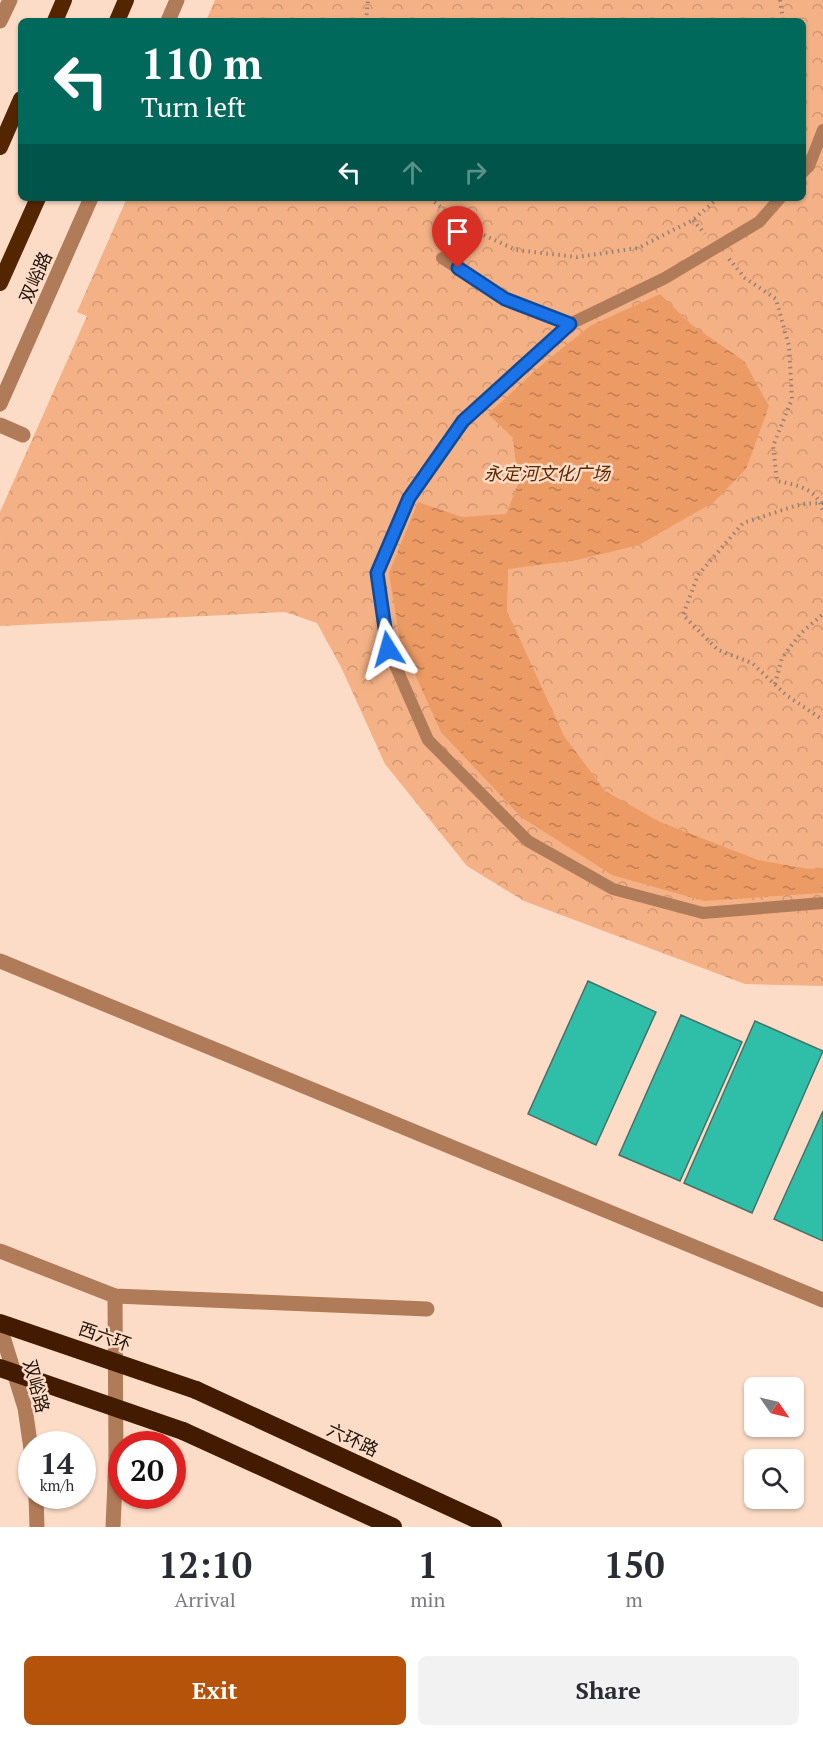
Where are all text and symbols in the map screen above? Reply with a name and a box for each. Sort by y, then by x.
text: 110 m [141,35,262,91]
icon: left [42,42,120,120]
text: Turn left [141,89,246,125]
icon: left [333,156,366,189]
icon: ahead [396,156,429,189]
icon: right [459,156,492,189]
pin [432,206,483,268]
icon: arrive [441,215,474,248]
street label: 双峪路 [13,247,57,307]
park label: 永定河文化广场 [484,461,612,485]
position arrow [356,617,420,681]
street label: 西六环 [76,1316,134,1356]
street label: 双峪路 [18,1357,56,1415]
north arrow [744,1377,804,1437]
map controls [744,1377,804,1509]
street label: 六环路 [323,1417,383,1461]
speed limit sign: 20 [108,1431,186,1509]
text: 14 [40,1443,74,1483]
button: search [744,1449,804,1509]
text: km/h [40,1475,74,1495]
text: 12:10 [158,1541,252,1588]
text: 1 [418,1541,438,1588]
text: 150 [604,1541,665,1588]
text: Arrival [174,1586,236,1613]
text: min [410,1586,445,1613]
text: m [626,1586,643,1613]
button: Exit [24,1656,406,1725]
button: Share [418,1656,799,1725]

